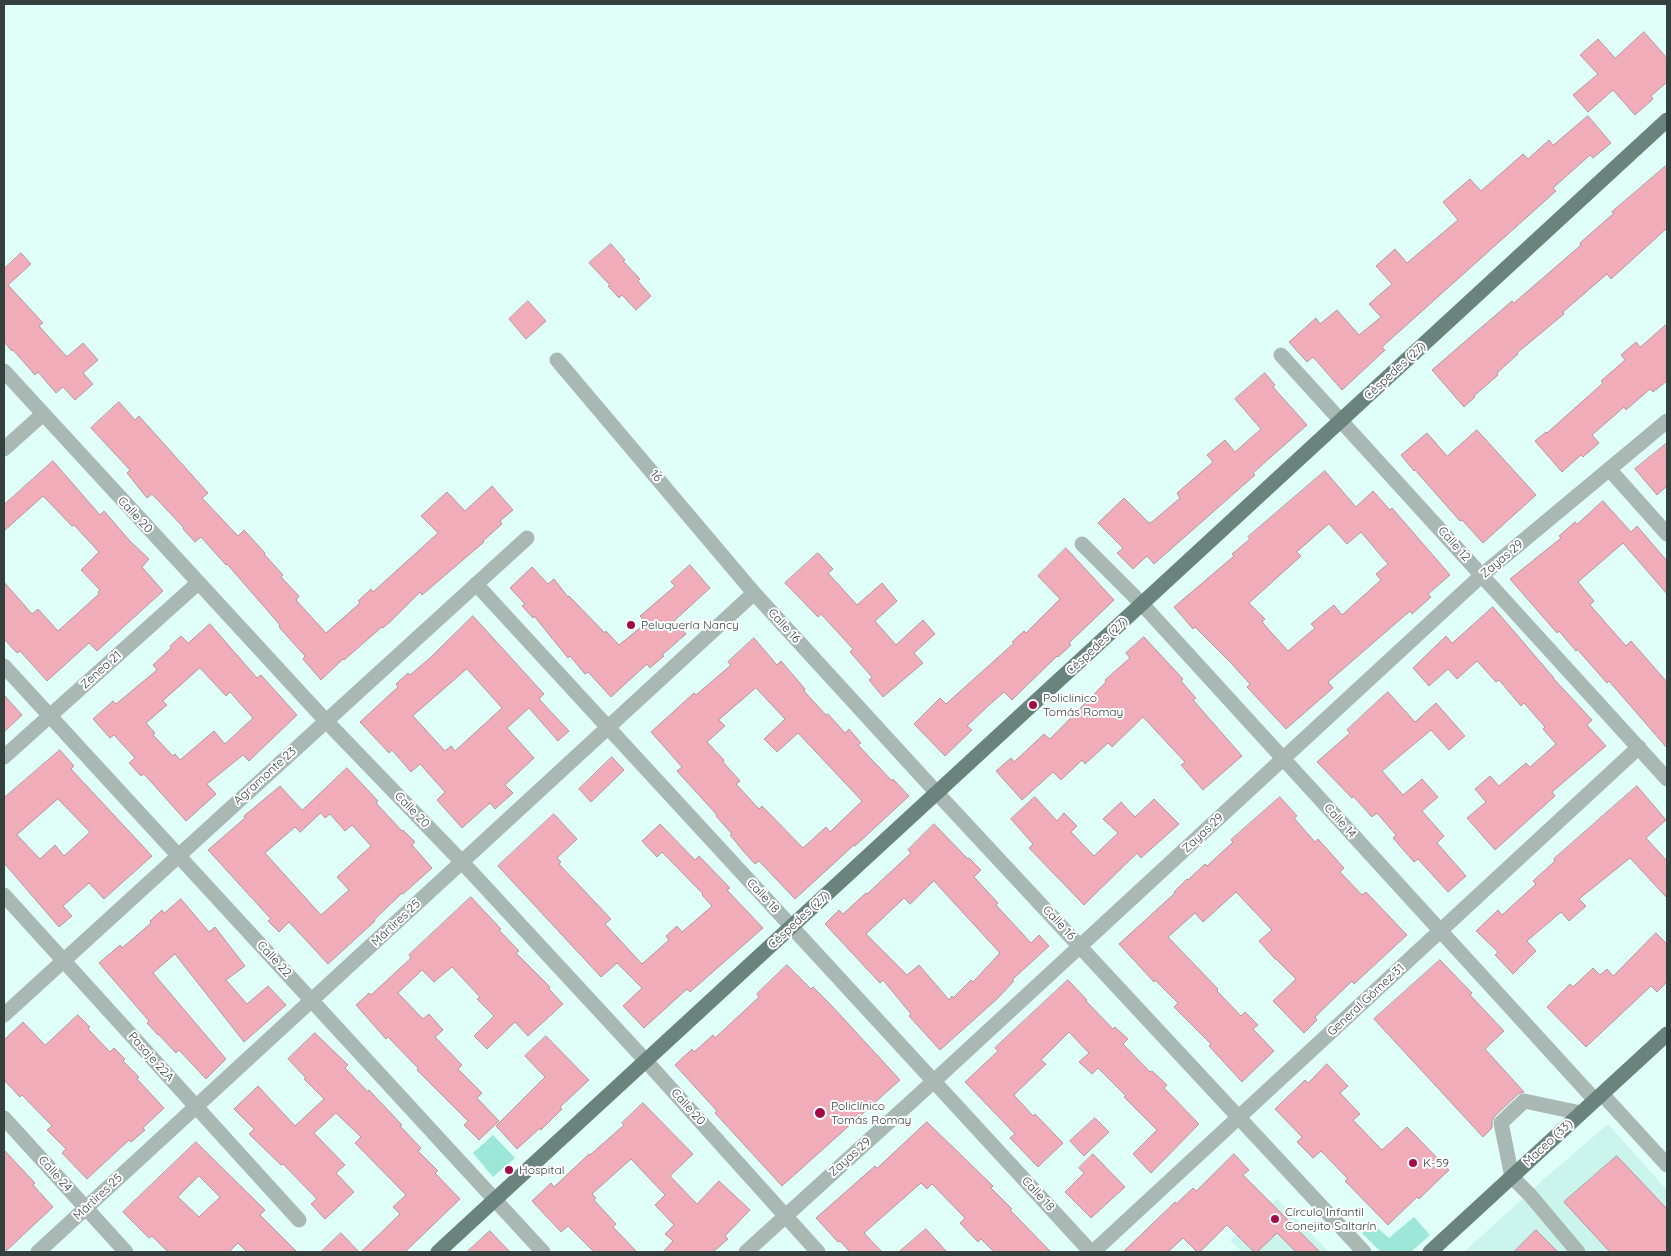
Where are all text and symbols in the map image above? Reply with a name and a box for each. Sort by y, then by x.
street label: Céspedes (27) [1361,339,1429,403]
street label: 16 [647,467,665,485]
street label: Calle 20 [115,494,155,536]
street label: Calle 12 [1435,524,1473,564]
street label: Zayas 29 [1478,537,1526,581]
street label: Calle 16 [765,606,803,646]
street label: Céspedes (27) [1063,614,1131,678]
place label: Peluquería Nancy [641,618,739,632]
marker: Peluquería Nancy [625,619,637,631]
street label: Zenea 21 [78,648,124,692]
place label: Policlinico Tomás Romay [1043,691,1123,719]
marker: Policlinico Tomás Romay [1027,699,1039,711]
street label: Agramonte 23 [231,744,299,808]
street label: Calle 20 [391,789,433,831]
street label: Calle 14 [1321,801,1359,841]
street label: Zayas 29 [1179,810,1227,856]
street label: Calle 18 [744,876,782,916]
street label: Céspedes (27) [765,888,833,952]
street label: Mártires 25 [369,897,423,949]
street label: Calle 16 [1040,903,1078,943]
street label: Calle 22 [254,938,294,980]
street label: General Gómez 31 [1325,961,1407,1039]
street label: Pasaje 22A [125,1029,177,1085]
street label: Calle 20 [668,1086,708,1128]
place label: Policlínico Tomás Romay [831,1099,911,1127]
marker: Policlínico Tomás Romay [813,1106,827,1120]
street label: Maceo (33) [1520,1117,1576,1169]
street label: Zayas 29 [826,1134,874,1180]
street label: Calle 24 [35,1153,75,1195]
place label: K-59 [1423,1156,1449,1170]
marker: K-59 [1407,1157,1419,1169]
place label: Hospital [519,1163,564,1177]
marker: Hospital [503,1164,515,1176]
street label: Mártires 25 [71,1171,125,1223]
street label: Calle 18 [1019,1174,1057,1214]
place label: Círculo Infantil Conejito Saltarín [1285,1205,1376,1233]
marker: Círculo Infantil Conejito Saltarín [1269,1213,1281,1225]

